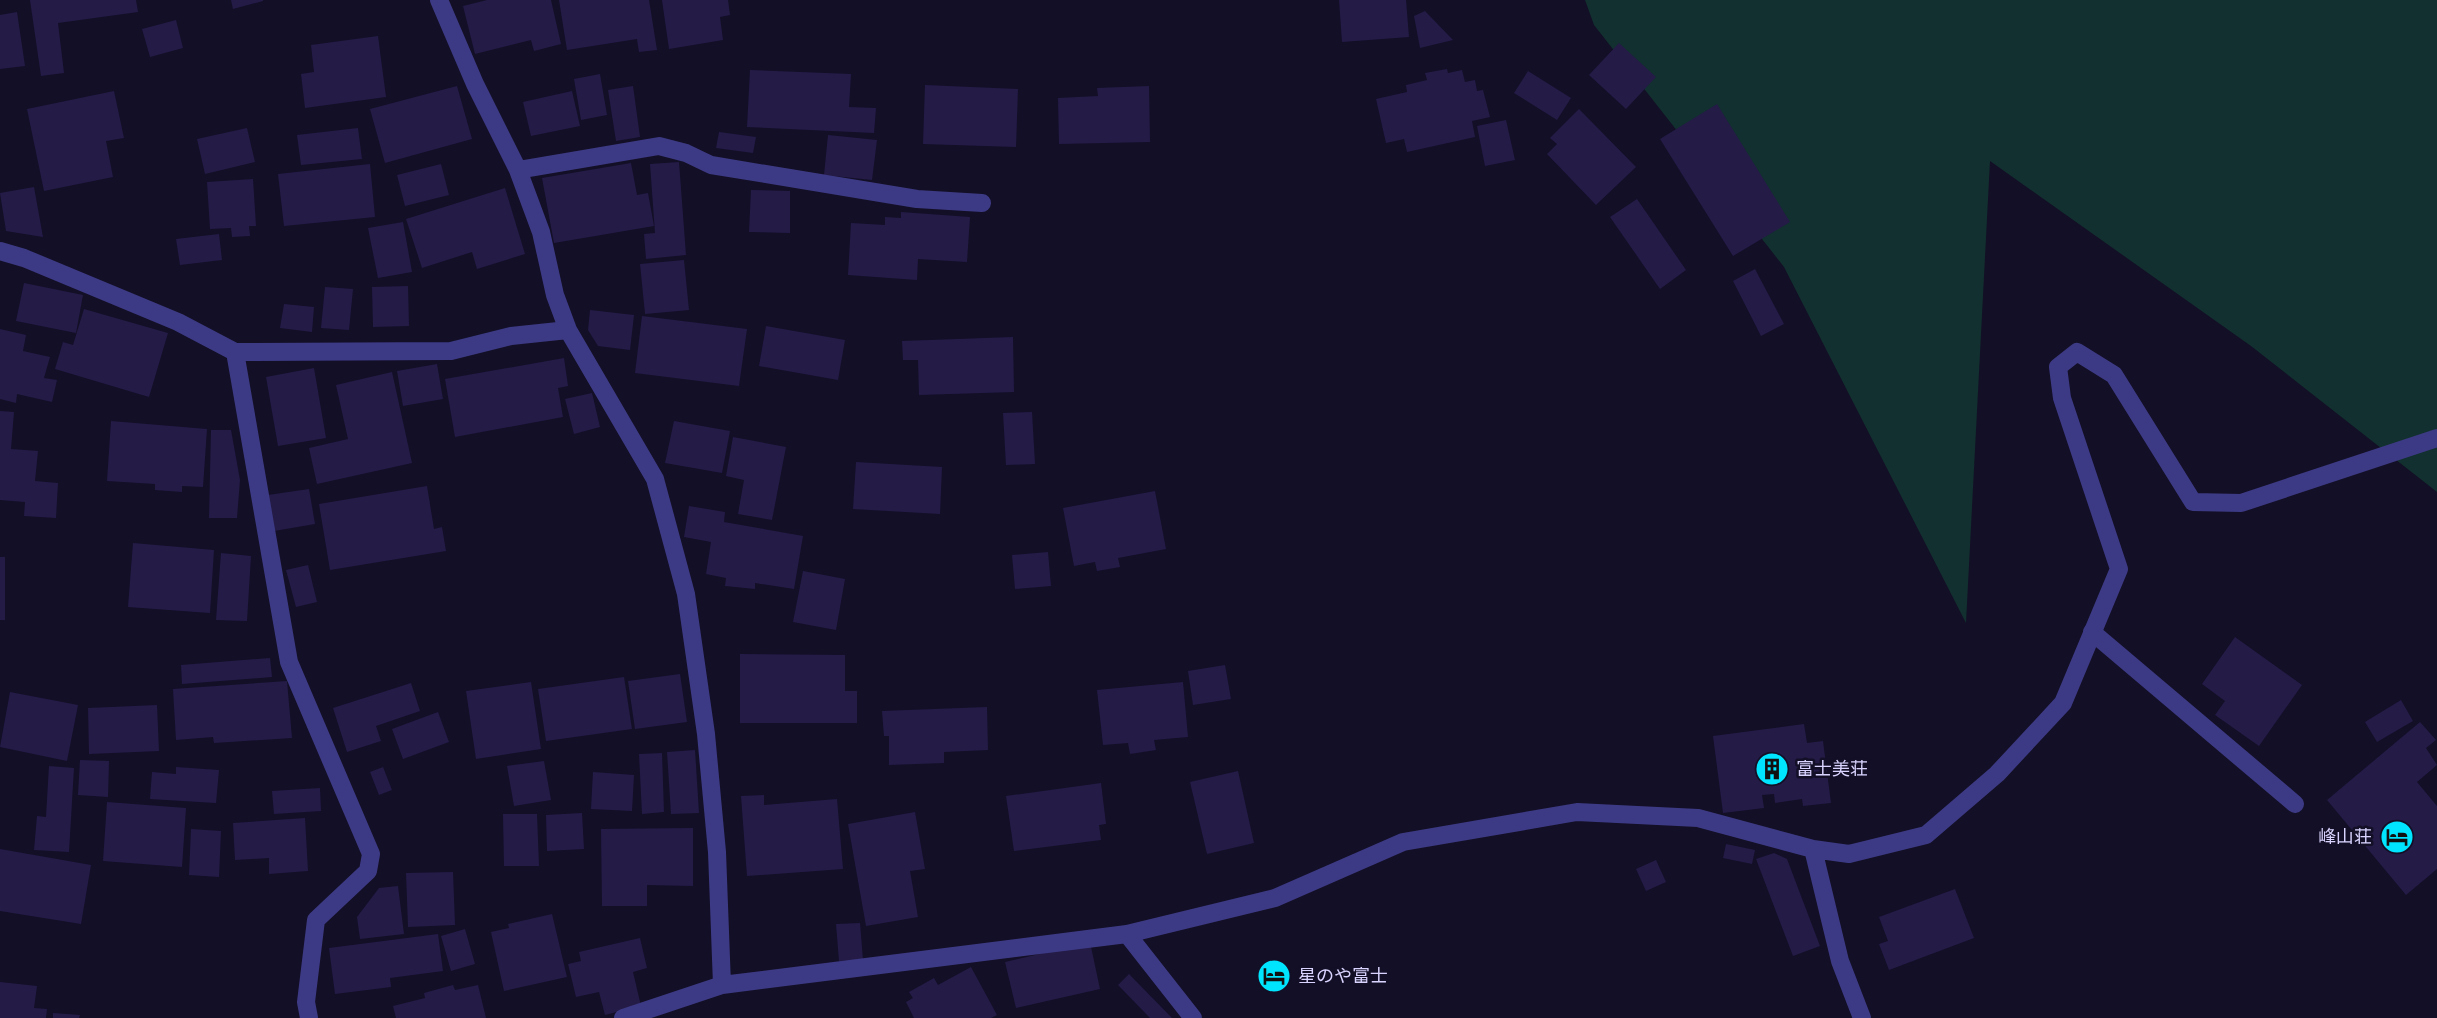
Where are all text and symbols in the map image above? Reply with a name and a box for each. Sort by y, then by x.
building icon: 富士美荘 [1753,750,1791,788]
place label: 富士美荘 [1796,758,1868,779]
hotel icon: 峰山荘 [2378,818,2416,856]
place label: 峰山荘 [2318,826,2372,847]
hotel icon: 星のや富士 [1255,957,1293,995]
place label: 星のや富士 [1298,965,1388,986]

